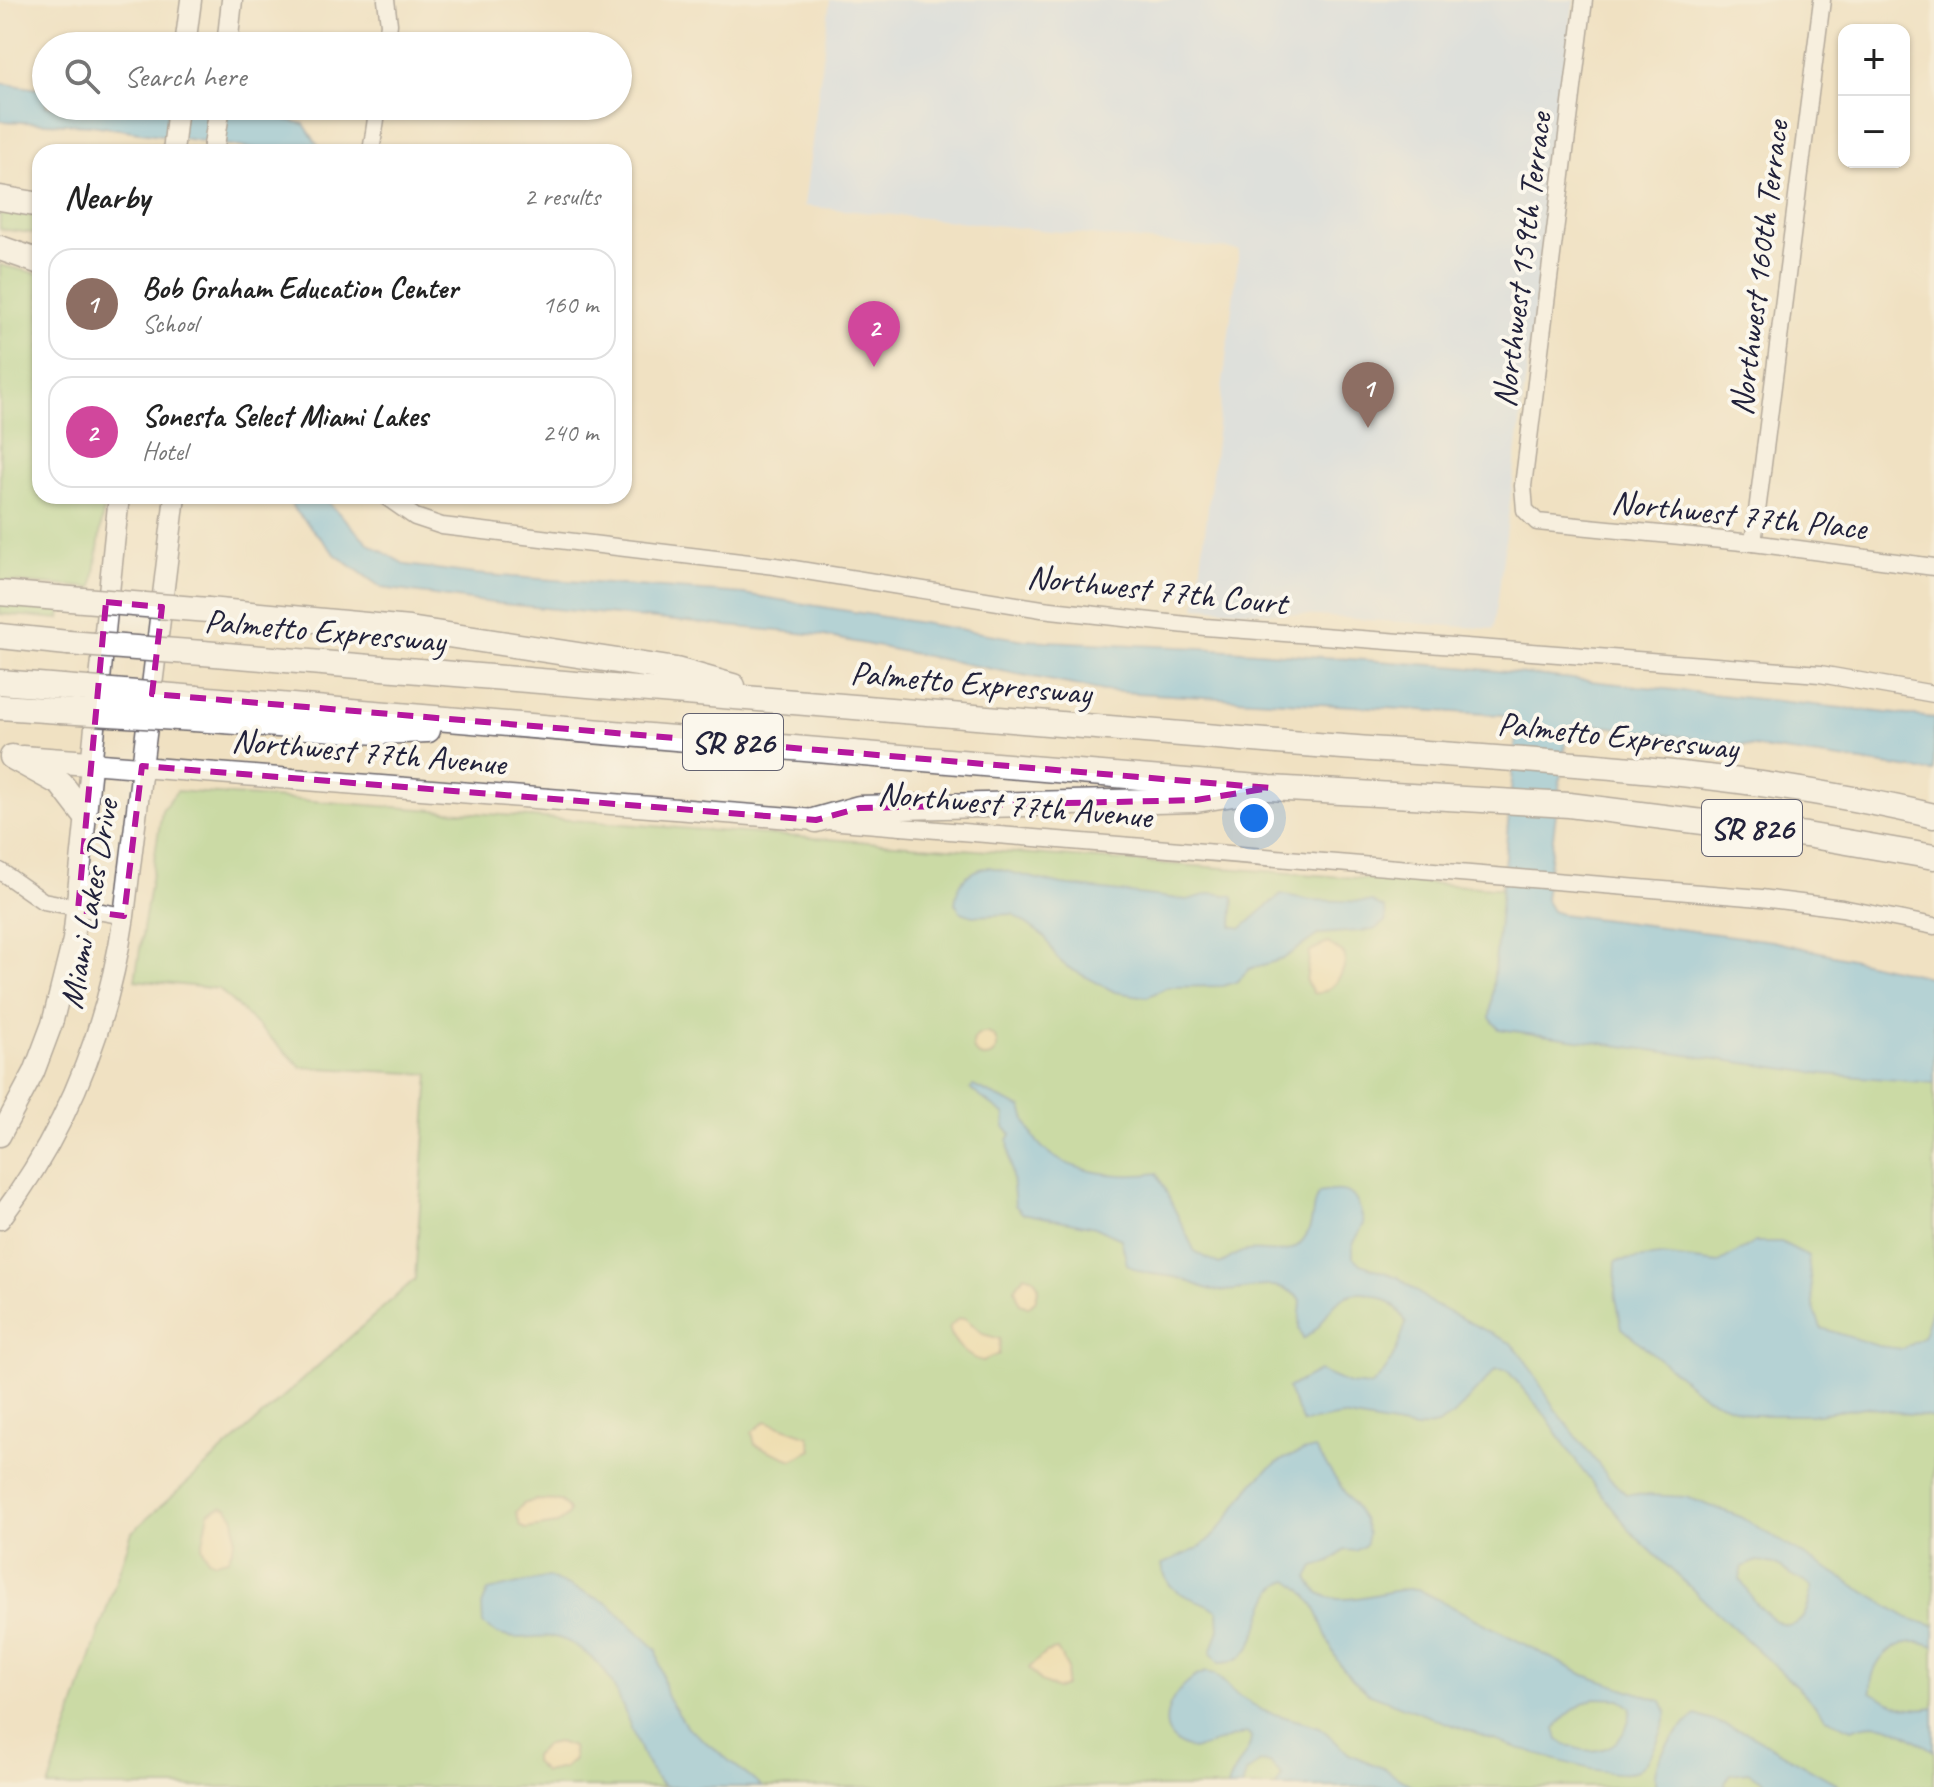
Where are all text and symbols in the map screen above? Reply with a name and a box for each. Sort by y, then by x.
map controls [1838,24,1910,168]
button: + [1838,24,1910,96]
search box [32,32,632,120]
icon: search [60,54,104,98]
text: Search here [124,57,246,95]
button: − [1838,96,1910,168]
street label: Northwest 159th Terrace [1482,108,1561,410]
street label: Northwest 160th Terrace [1719,116,1798,418]
text: Nearby [64,175,150,218]
text: 2 results [524,180,600,213]
text: Bob Graham Education Center [142,269,458,307]
text: 1 [86,288,98,321]
text: 160 m [542,288,598,321]
pin: 2 [848,301,900,367]
text: School [142,307,198,340]
pin: 1 [1342,362,1394,428]
text: Sonesta Select Miami Lakes [142,397,428,435]
text: 2 [86,416,98,449]
text: 240 m [542,416,598,449]
text: Hotel [142,435,187,468]
street label: Northwest 77th Place [1609,480,1870,549]
street label: Northwest 77th Court [1025,554,1293,625]
street label: Palmetto Expressway [203,599,449,663]
street label: Palmetto Expressway [849,651,1095,715]
street label: Palmetto Expressway [1496,701,1743,770]
road number: SR 826 [683,714,783,770]
street label: Northwest 77th Avenue [230,718,510,785]
street label: Northwest 77th Avenue [876,771,1156,838]
street label: Miami Lakes Drive [49,793,129,1012]
your location [1234,798,1274,838]
road number: SR 826 [1702,800,1802,856]

